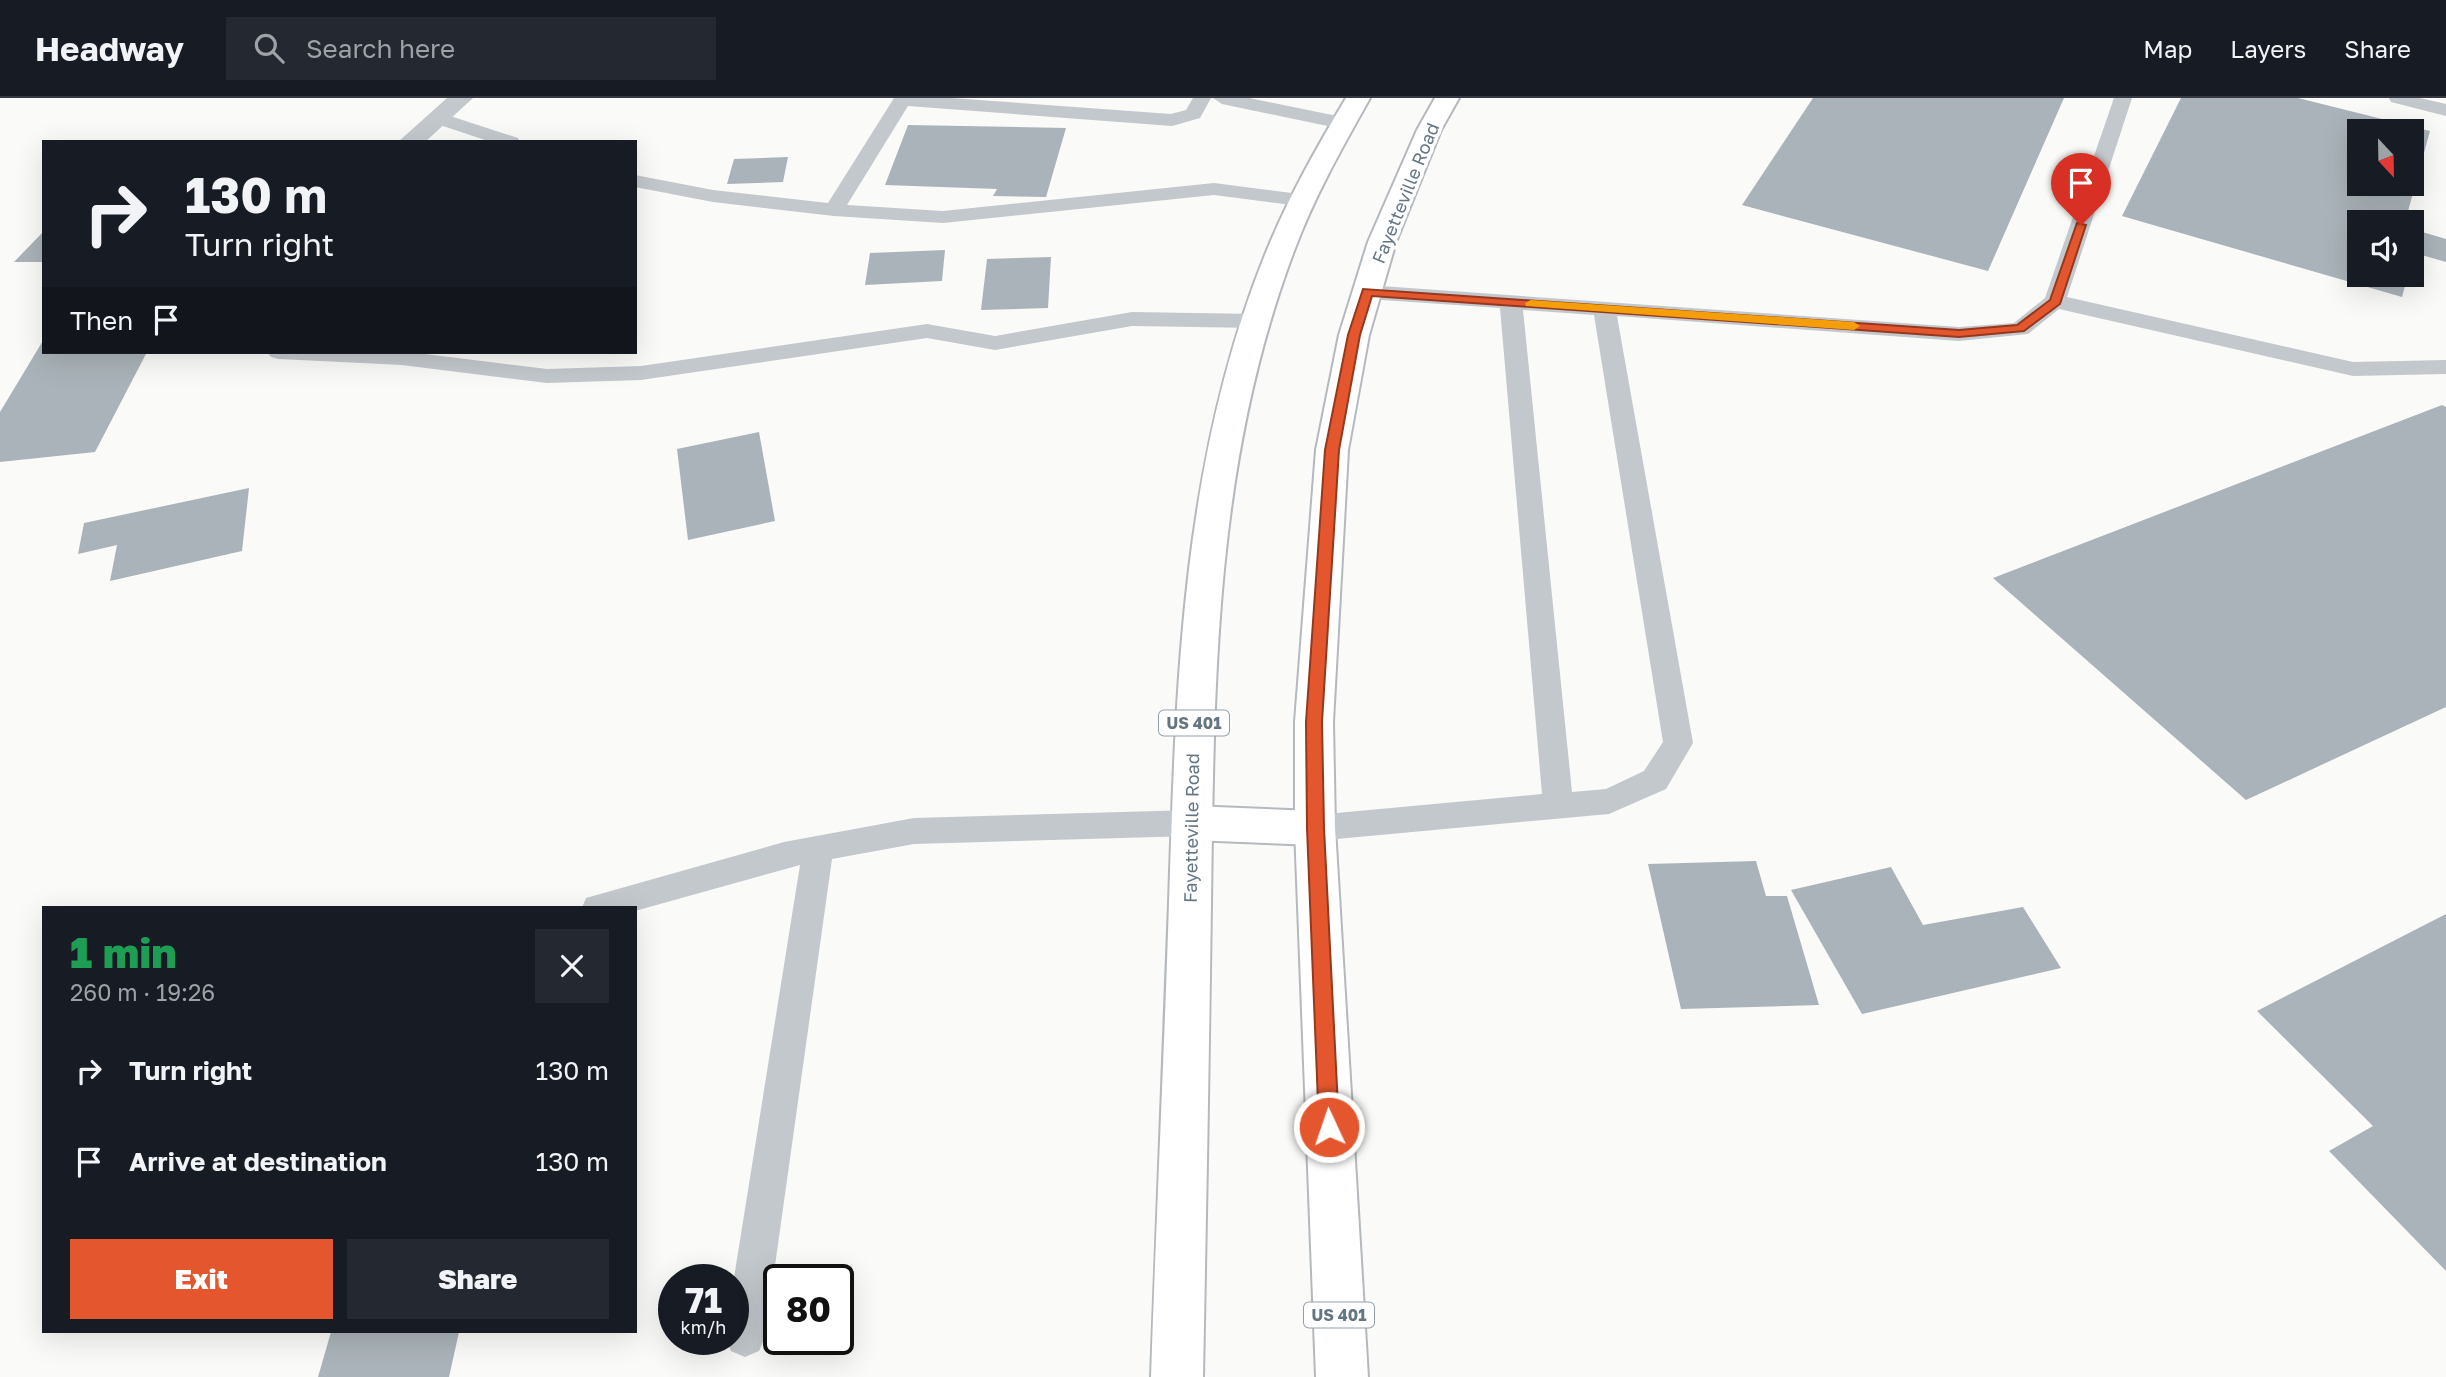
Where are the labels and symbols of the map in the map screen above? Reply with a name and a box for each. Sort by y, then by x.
street label: Fayetteville Road [1367,119,1443,267]
north arrow [2347,119,2424,196]
pin [2051,153,2111,225]
road number: US 401 [1159,710,1229,736]
street label: Fayetteville Road [1179,753,1203,903]
position arrow [1292,1090,1366,1164]
speed limit sign: 80 [763,1264,854,1355]
road number: US 401 [1304,1302,1374,1328]

